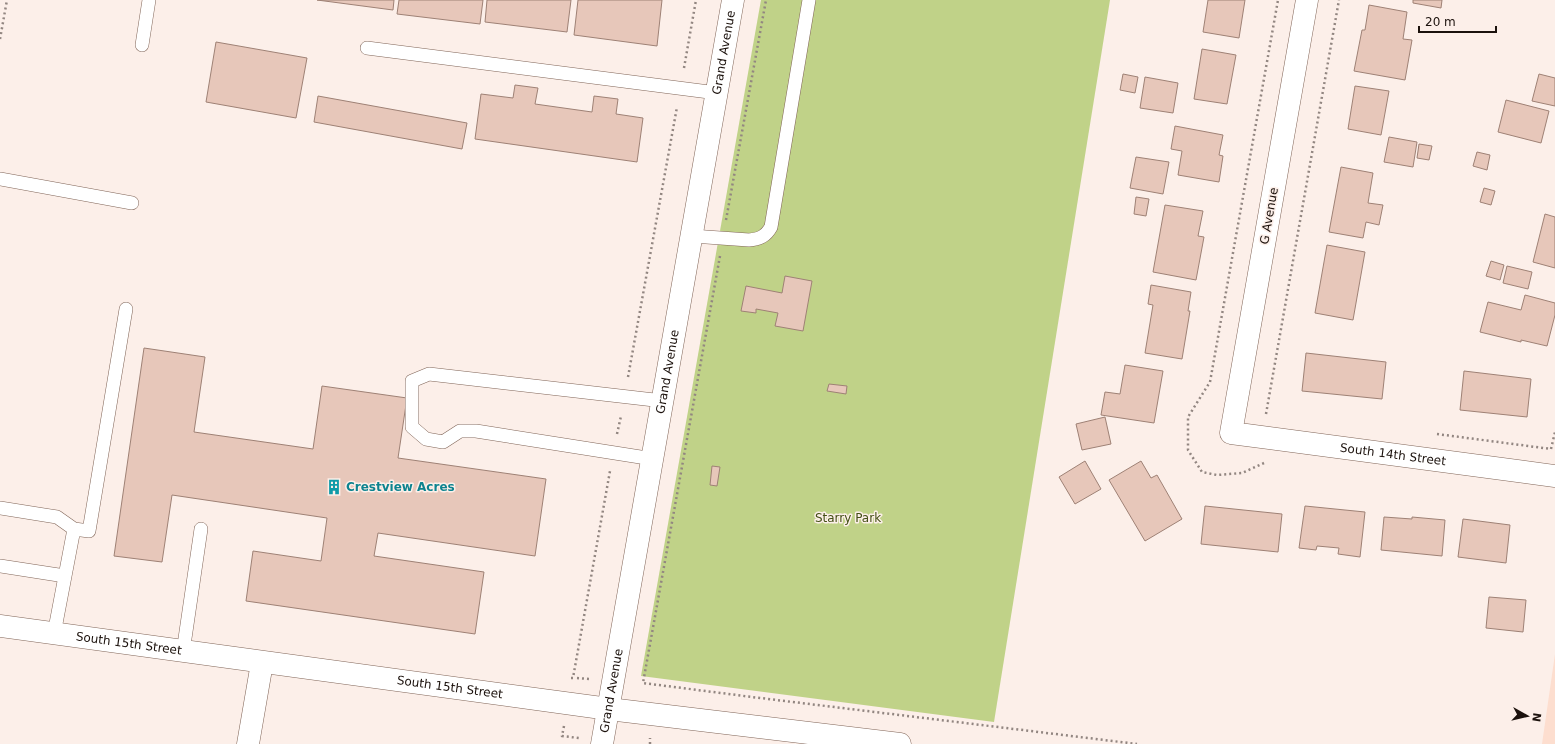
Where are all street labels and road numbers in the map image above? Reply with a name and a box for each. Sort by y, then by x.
street label: Grand Avenue [709,9,738,96]
street label: G Avenue [1257,186,1281,246]
street label: Grand Avenue [653,329,682,415]
street label: South 14th Street [1339,441,1447,468]
street label: South 15th Street [75,629,183,658]
street label: Grand Avenue [597,648,626,734]
street label: South 15th Street [396,673,504,701]

